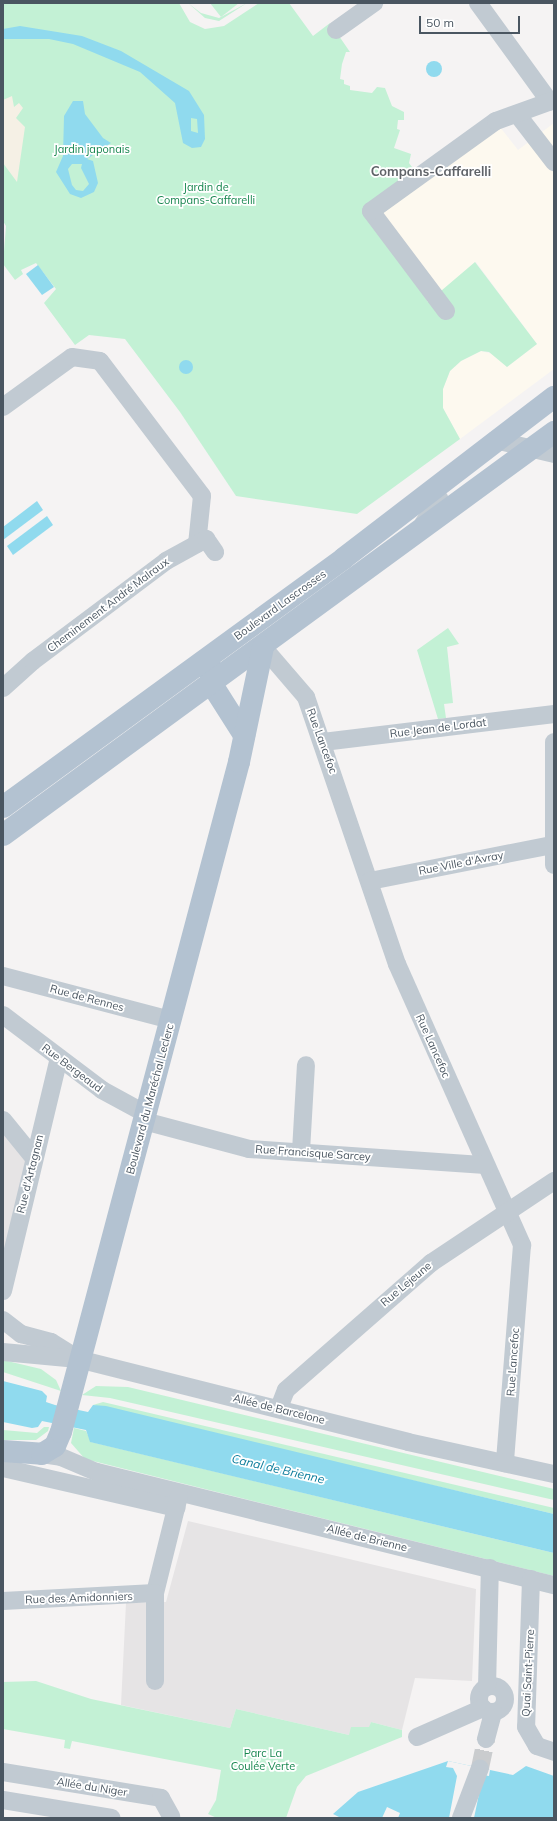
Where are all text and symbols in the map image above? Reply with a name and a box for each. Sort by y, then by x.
scale bar [421,8,522,34]
text: 50 m [426,15,454,30]
park label: Jardin japonais [54,142,130,156]
district label: Compans-Caffarelli [371,163,491,179]
park label: Jardin de Compans-Caffarelli [157,181,255,207]
street label: Cheminement André Malraux [45,555,171,655]
street label: Boulevard Lascrosses [231,567,329,643]
street label: Rue Lancefoc [304,707,340,775]
street label: Rue Jean de Lordat [389,716,487,740]
street label: Rue Ville d'Avray [417,848,505,878]
street label: Rue de Rennes [49,982,125,1014]
street label: Rue Lancefoc [413,1012,453,1080]
street label: Boulevard du Maréchal Leclerc [124,1022,176,1176]
street label: Rue Bergeaud [39,1041,105,1095]
street label: Rue d'Artagnan [14,1133,46,1215]
street label: Rue Francisque Sarcey [255,1142,371,1164]
street label: Rue Lejeune [378,1259,434,1309]
street label: Rue Lancefoc [504,1327,522,1397]
street label: Allée de Barcelone [232,1391,326,1427]
water label: Canal de Brienne [230,1451,326,1487]
street label: Allée de Brienne [325,1522,409,1554]
street label: Rue des Amidonniers [25,1590,133,1606]
street label: Quai Saint-Pierre [519,1629,537,1717]
park label: Parc La Coulée Verte [231,1747,295,1773]
street label: Allée du Niger [56,1775,128,1799]

